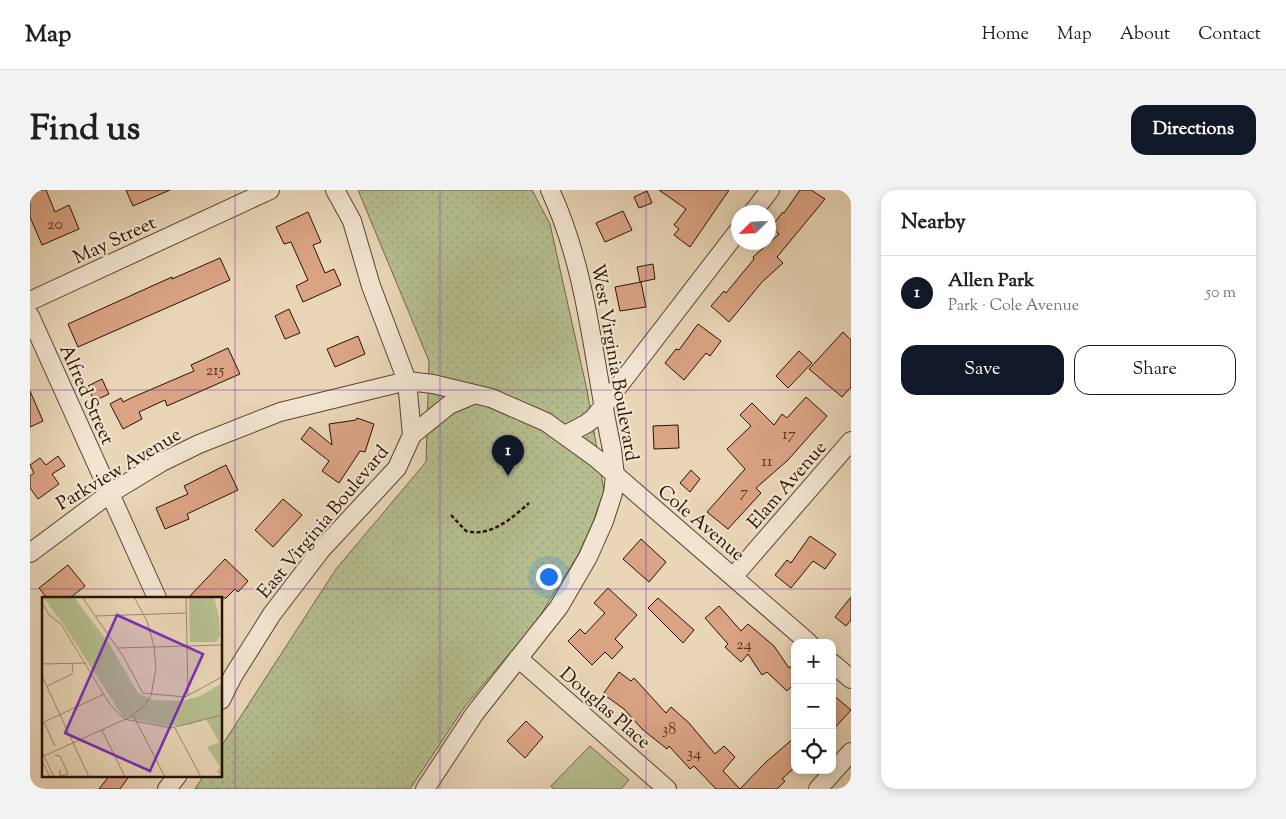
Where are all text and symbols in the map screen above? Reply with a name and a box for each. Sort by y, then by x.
text: Map [25,18,71,52]
text: Home [982,22,1029,48]
text: Map [1057,22,1092,48]
text: About [1120,22,1170,48]
text: Contact [1198,22,1261,48]
text: Find us [30,105,140,156]
button: Directions [1131,105,1256,155]
north arrow [731,205,776,250]
text: Nearby [901,208,966,238]
street label: May Street [69,210,161,272]
house number: 20 [47,214,63,237]
street label: West Virginia Boulevard [583,262,644,464]
text: Allen Park [948,268,1034,295]
text: 1 [914,282,920,305]
text: 50 m [1205,282,1236,305]
text: Park · Cole Avenue [948,295,1079,318]
street label: Alfred Street [52,341,120,450]
button: Save [901,345,1064,395]
button: Share [1074,345,1236,395]
house number: 215 [206,360,225,383]
street label: Parkview Avenue [52,422,187,518]
house number: 17 [782,424,796,447]
pin: 1 [492,435,524,476]
street label: Elam Avenue [742,436,834,536]
street label: East Virginia Boulevard [252,440,396,605]
house number: 11 [762,451,773,474]
street label: Cole Avenue [651,479,750,569]
house number: 7 [740,482,748,505]
your location [536,564,562,590]
inset map [42,597,222,776]
house number: 24 [736,634,752,657]
map controls [791,639,836,774]
button: + [791,639,836,684]
street label: Douglas Place [553,662,656,756]
button: − [791,684,836,729]
house number: 38 [662,719,676,742]
button: locate [791,729,836,774]
house number: 34 [687,743,701,766]

